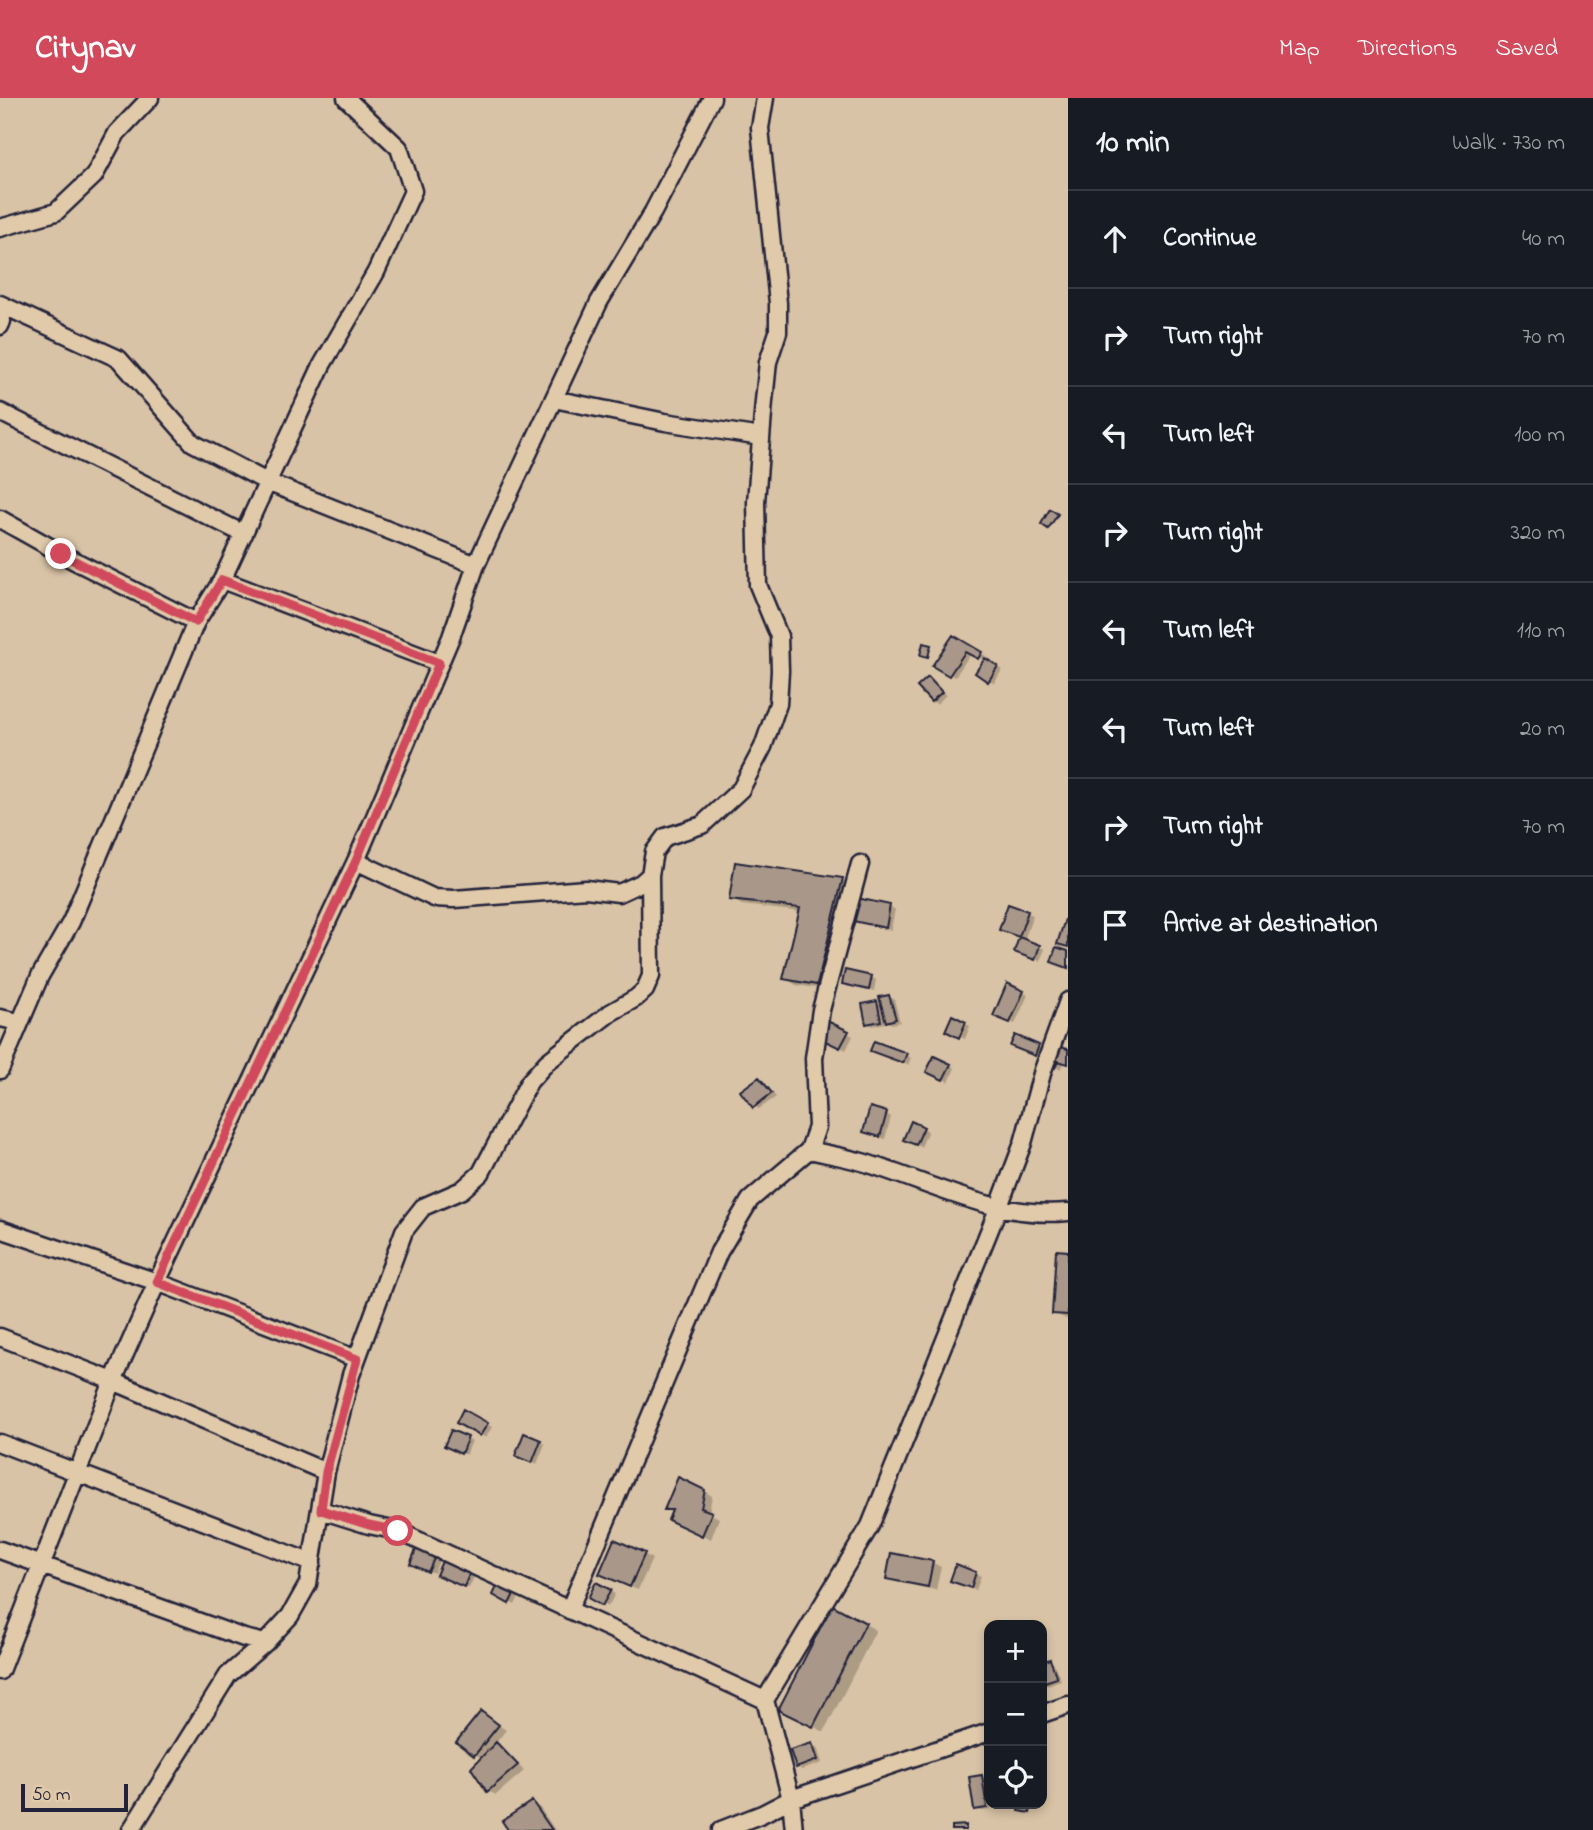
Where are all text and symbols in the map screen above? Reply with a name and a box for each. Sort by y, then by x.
text: Citynav [35,25,135,73]
text: Map [1279,32,1320,67]
text: Directions [1358,32,1457,67]
text: Saved [1495,32,1558,67]
text: 10 min [1096,122,1169,166]
text: Walk · 730 m [1452,127,1565,160]
icon: ahead [1096,220,1134,258]
text: Continue [1163,220,1256,258]
text: 40 m [1522,223,1565,256]
icon: right [1096,318,1134,356]
text: Turn right [1163,318,1263,356]
text: 70 m [1522,321,1565,354]
icon: left [1096,416,1134,454]
text: Turn left [1163,416,1254,454]
text: 100 m [1514,419,1565,452]
icon: right [1096,514,1134,552]
text: Turn right [1163,514,1263,552]
text: 320 m [1511,517,1565,550]
route end [45,538,76,569]
icon: left [1096,612,1134,650]
text: Turn left [1163,612,1254,650]
text: 110 m [1517,615,1565,648]
icon: left [1096,710,1134,748]
text: Turn left [1163,710,1254,748]
text: 20 m [1520,713,1565,746]
icon: right [1096,808,1134,846]
text: Turn right [1163,808,1263,846]
text: 70 m [1522,811,1565,844]
icon: arrive [1096,906,1134,944]
text: Arrive at destination [1163,906,1378,944]
route start [382,1515,413,1546]
map controls [984,1620,1047,1809]
button: + [984,1620,1047,1683]
button: − [984,1683,1047,1746]
button: locate [984,1746,1047,1809]
scale bar [21,1781,128,1813]
text: 50 m [32,1782,71,1809]

